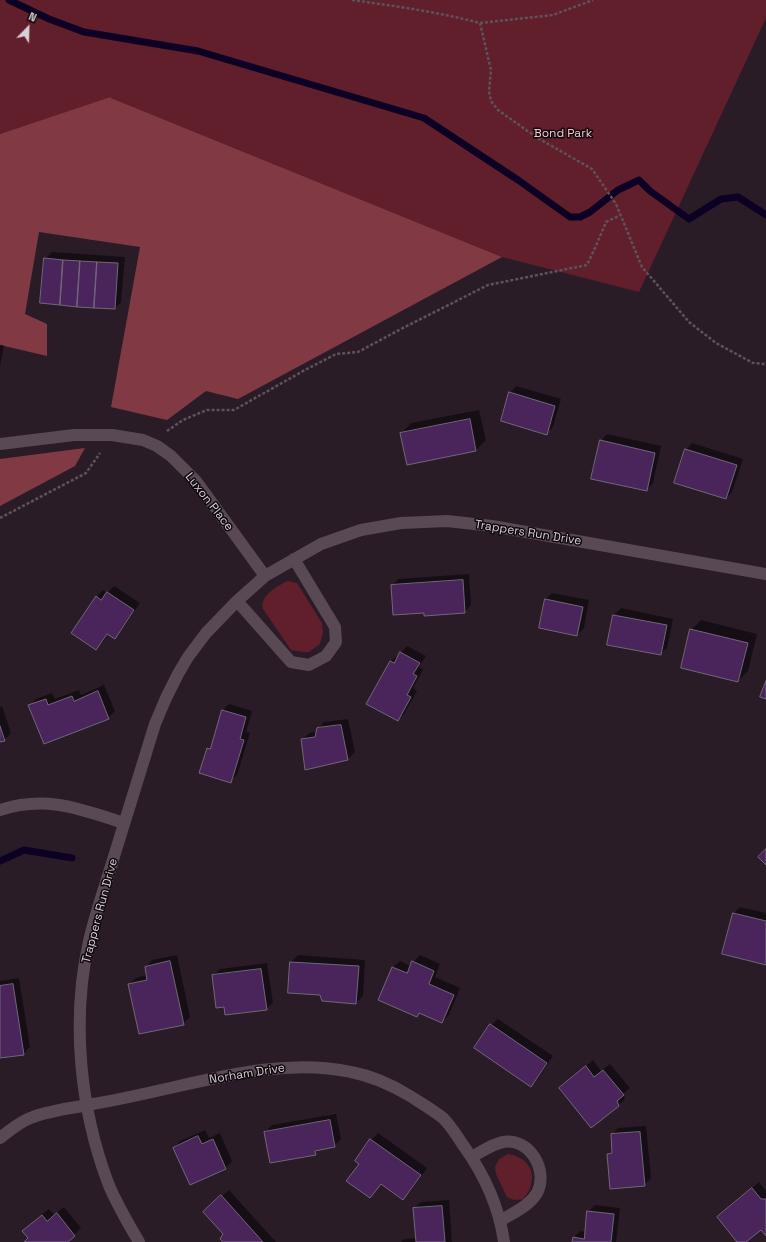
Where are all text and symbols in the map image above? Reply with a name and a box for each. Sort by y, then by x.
north arrow [8,8,48,48]
text: N [27,9,39,25]
park label: Bond Park [534,127,592,141]
street label: Luxon Place [182,470,236,534]
street label: Trappers Run Drive [474,517,582,549]
street label: Trappers Run Drive [79,857,121,965]
street label: Norham Drive [208,1061,286,1087]

